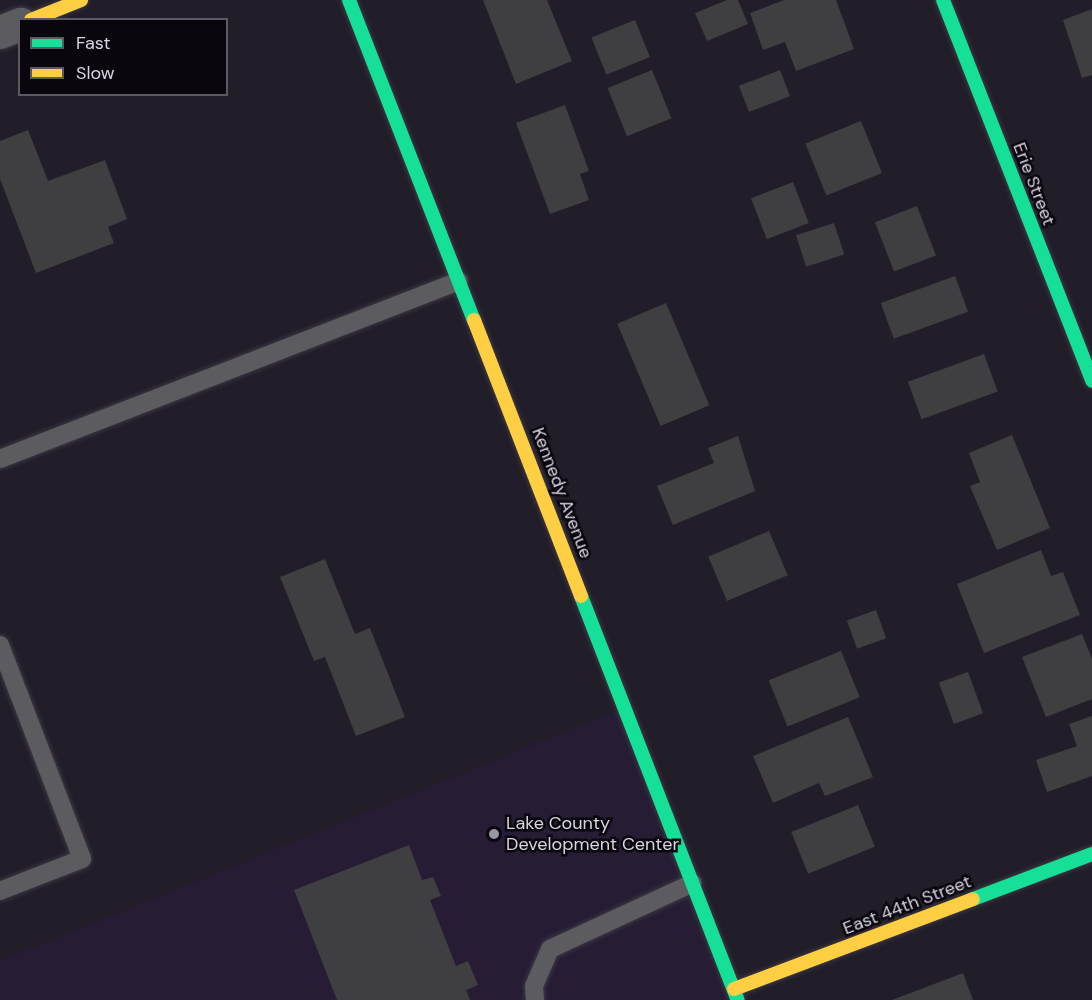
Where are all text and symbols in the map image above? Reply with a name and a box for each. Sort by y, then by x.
legend [18,18,228,96]
text: Fast [76,31,111,55]
text: Slow [76,61,115,85]
street label: Erie Street [1008,139,1060,229]
street label: Kennedy Avenue [527,425,597,561]
place label: Lake County Development Center [506,813,679,856]
marker: Lake County Development Center [487,827,501,841]
street label: East 44th Street [840,871,974,939]

